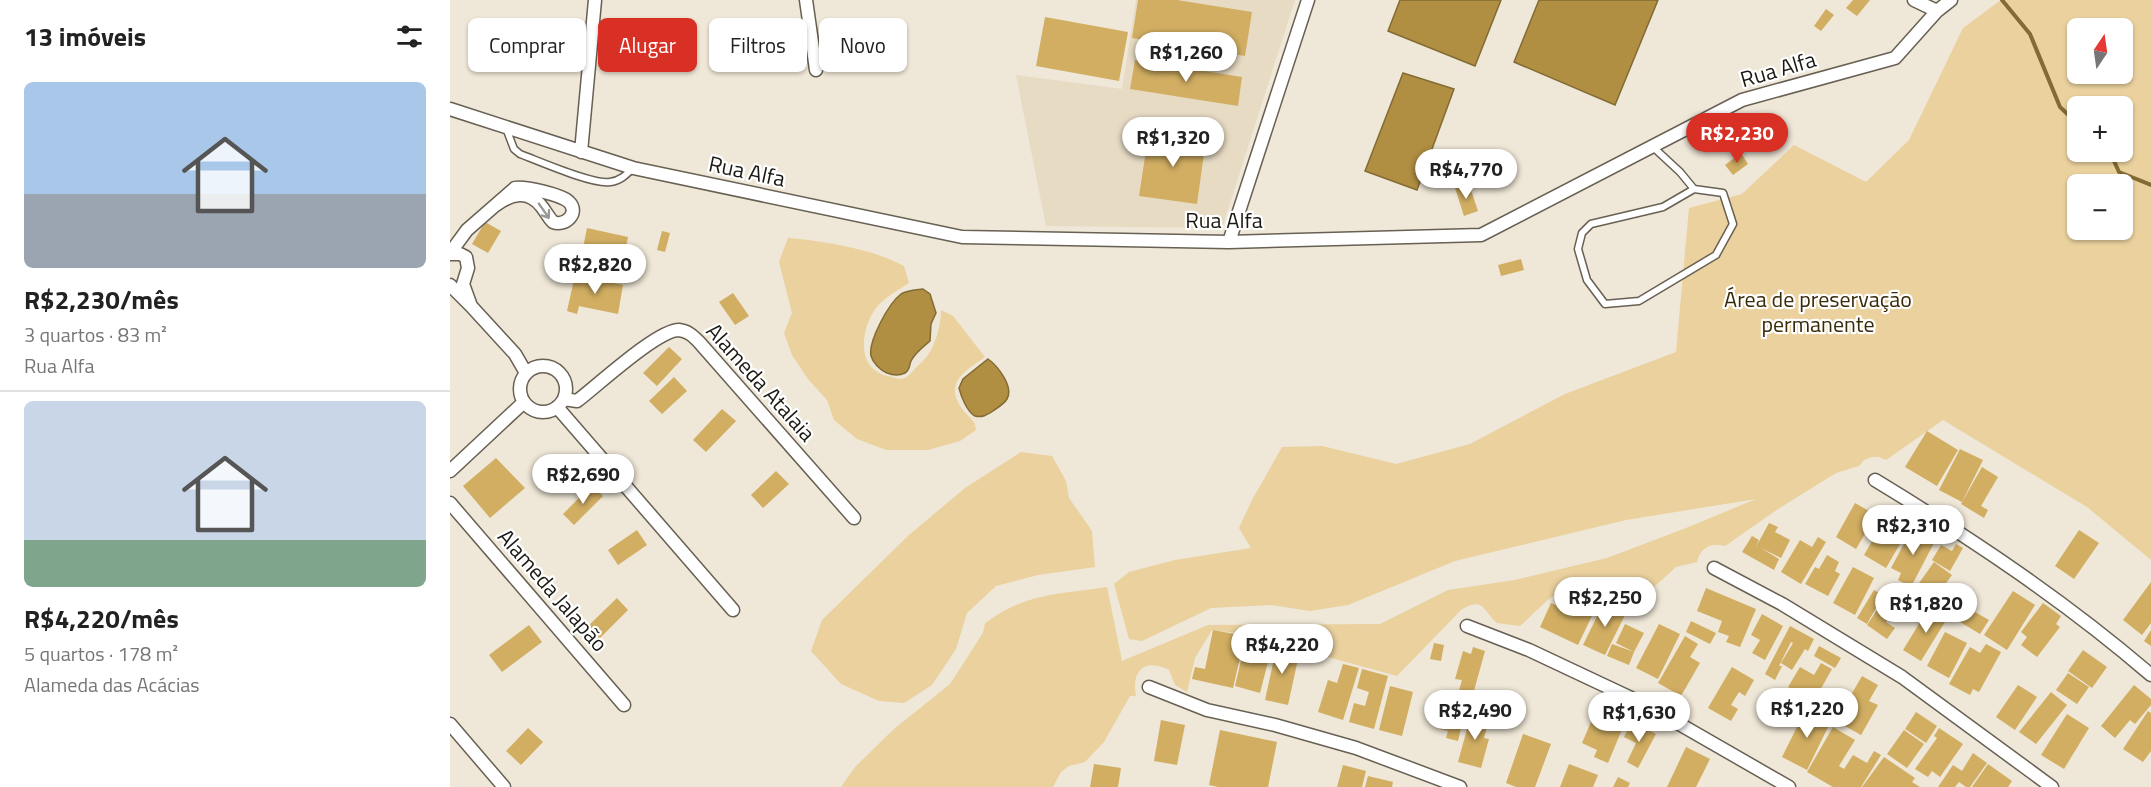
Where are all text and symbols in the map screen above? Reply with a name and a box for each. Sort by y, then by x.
text: 13 imóveis [24,17,146,56]
chip: Comprar [468,18,586,72]
chip: Alugar [598,18,697,72]
chip: Filtros [709,18,807,72]
chip: Novo [819,18,907,72]
north arrow [2067,18,2133,84]
map controls [2067,18,2133,240]
icon: filters [393,20,426,53]
pin: R$1,260 [1131,32,1241,83]
text: R$1,260 [1149,36,1223,67]
street label: Rua Alfa [1736,42,1820,96]
button: + [2067,96,2133,162]
pin: R$2,230 [1682,113,1792,164]
pin: R$1,320 [1118,117,1228,168]
text: R$2,230 [1700,117,1774,148]
icon: home [171,121,279,229]
text: R$1,320 [1136,121,1210,152]
street label: Rua Alfa [706,146,788,196]
pin: R$4,770 [1411,149,1521,200]
text: R$4,770 [1429,153,1503,184]
button: − [2067,174,2133,240]
one-way arrow [538,203,550,219]
street label: Rua Alfa [1185,203,1263,237]
pin: R$2,820 [540,244,650,295]
text: R$2,820 [558,248,632,279]
text: R$2,230/mês [24,280,179,319]
park label: Área de preservação permanente [1724,282,1912,341]
street label: Alameda Atalaia [698,315,824,449]
text: 3 quartos · 83 m² [24,319,167,350]
text: Rua Alfa [24,350,94,381]
icon: home [171,440,279,548]
pin: R$2,690 [528,454,638,505]
text: R$2,690 [546,458,620,489]
pin: R$2,310 [1858,505,1968,556]
text: R$2,310 [1876,509,1950,540]
street label: Alameda Jalapão [490,521,616,659]
pin: R$2,250 [1550,577,1660,628]
text: R$2,250 [1568,581,1642,612]
pin: R$1,820 [1871,583,1981,634]
text: R$1,820 [1889,587,1963,618]
text: R$4,220/mês [24,599,179,638]
pin: R$4,220 [1227,624,1337,675]
text: R$4,220 [1245,628,1319,659]
text: 5 quartos · 178 m² [24,638,178,669]
text: Alameda das Acácias [24,669,200,700]
pin: R$1,220 [1752,688,1862,739]
pin: R$2,490 [1420,690,1530,741]
pin: R$1,630 [1584,692,1694,743]
text: R$1,220 [1770,692,1844,723]
text: R$2,490 [1438,694,1512,725]
text: R$1,630 [1602,696,1676,727]

